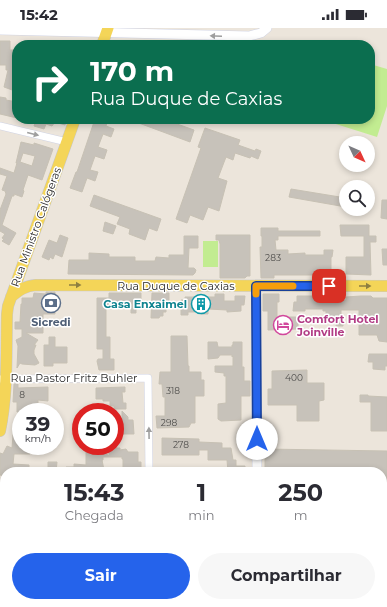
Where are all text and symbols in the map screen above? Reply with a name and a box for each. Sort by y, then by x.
text: 15:42 [20,5,58,24]
one-way arrow [210,32,222,39]
text: 170 m [90,54,174,88]
icon: right [24,56,76,108]
text: Rua Duque de Caxias [90,88,282,110]
one-way arrow [28,131,40,137]
north arrow [339,136,375,172]
map controls [339,136,375,216]
street label: Rua Ministro Calógeras [8,165,64,289]
button: search [339,180,375,216]
house number: 283 [265,252,281,263]
pin [312,269,346,303]
icon: arrive [318,275,340,297]
street label: Rua Duque de Caxias [117,279,235,293]
one-way arrow [69,282,82,288]
one-way arrow [359,283,372,289]
bank icon: Sicredi [40,292,62,314]
building icon: Casa Enxaimel [190,293,212,315]
place label: Casa Enxaimel [103,297,187,311]
place label: Comfort Hotel Joinville [296,312,379,339]
hotel icon: Comfort Hotel Joinville [272,314,294,336]
place label: Sicredi [31,315,71,329]
street label: Rua Pastor Fritz Buhler [11,371,137,385]
house number: 400 [285,372,303,383]
house number: 318 [166,385,180,396]
house number: 8 [19,389,25,400]
speed limit sign: 50 [72,403,124,455]
text: 39 [26,412,50,436]
house number: 298 [161,417,177,428]
position arrow [236,418,278,460]
one-way arrow [145,427,152,439]
text: km/h [25,432,51,445]
house number: 278 [173,439,189,450]
text: 15:43 [64,478,124,507]
text: 1 [197,478,206,507]
text: 250 [278,478,323,507]
text: Chegada [65,507,124,523]
text: min [188,507,214,523]
text: m [294,507,308,523]
button: Sair [12,553,190,599]
button: Compartilhar [198,553,375,599]

